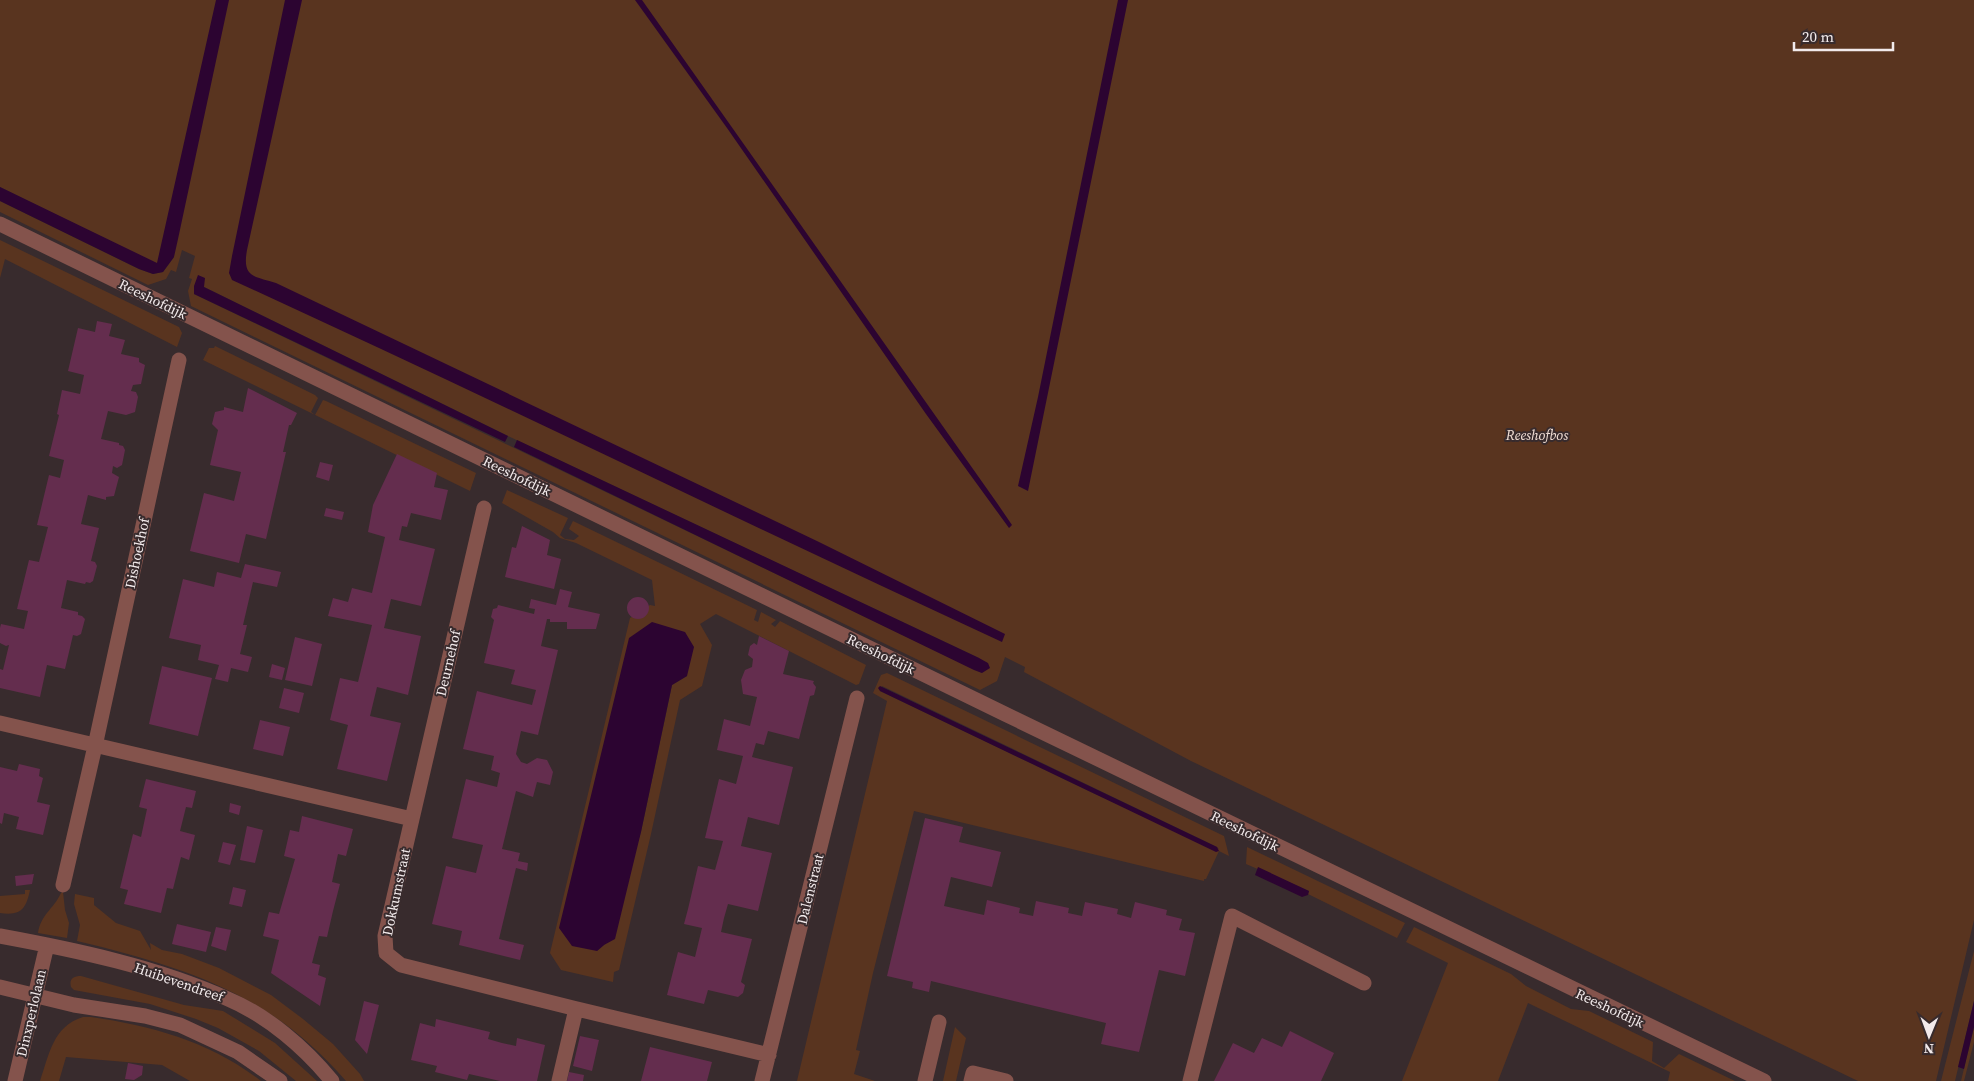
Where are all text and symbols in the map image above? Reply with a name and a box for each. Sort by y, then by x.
scale bar [1794,20,1893,52]
text: 20 m [1802,26,1834,47]
street label: Reeshofdijk [116,274,191,324]
park label: Reeshofbos [1505,425,1569,445]
street label: Reeshofdijk [480,451,555,501]
street label: Dishoekhof [120,515,154,590]
street label: Deurnehof [431,627,466,698]
street label: Reeshofdijk [844,629,919,679]
street label: Reeshofdijk [1208,806,1283,856]
street label: Dokkumstraat [377,846,415,937]
street label: Dalenstraat [792,851,829,926]
street label: Huibevendreef [132,957,227,1007]
street label: Dinxperlolaan [11,967,51,1059]
street label: Reeshofdijk [1572,983,1648,1033]
north arrow [1904,1011,1954,1061]
text: N [1923,1039,1934,1059]

